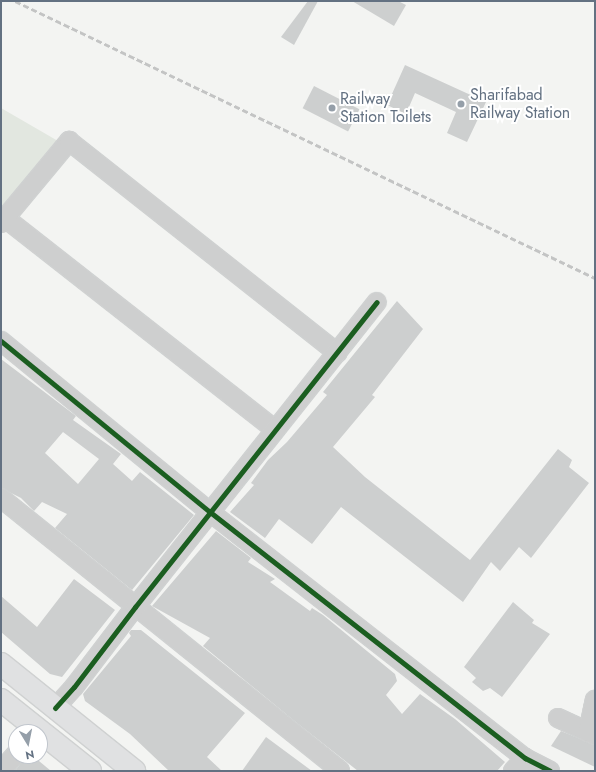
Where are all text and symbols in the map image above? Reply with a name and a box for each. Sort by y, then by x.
place label: Sharifabad Railway Station [470,85,570,123]
place label: Railway Station Toilets [340,89,431,127]
marker: Sharifabad Railway Station [455,98,467,110]
marker: Railway Station Toilets [327,103,337,113]
north arrow [8,724,48,764]
text: N [24,746,36,763]

